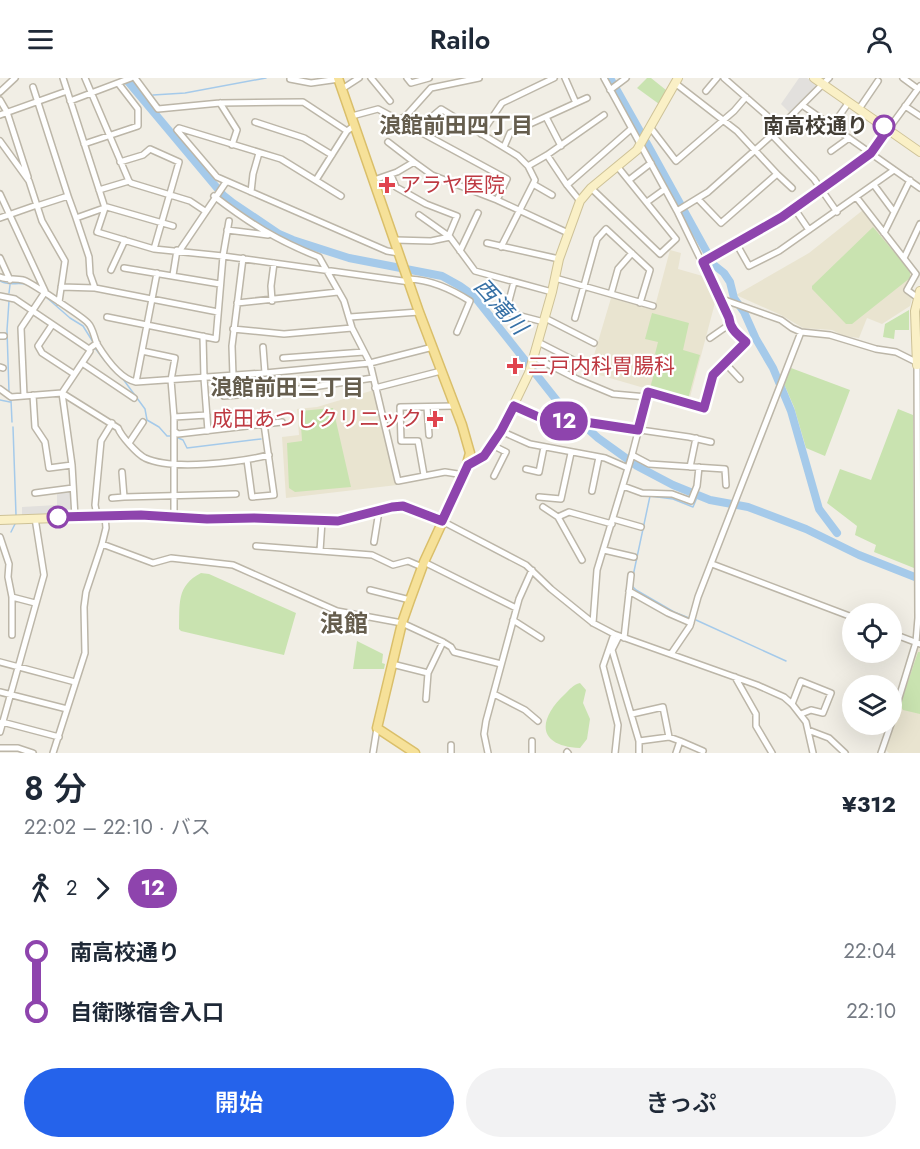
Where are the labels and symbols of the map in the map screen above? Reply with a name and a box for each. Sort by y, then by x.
district label: 浪館前田四丁目 [379,109,533,141]
place label: 南高校通り [763,111,868,141]
marker: 南高校通り [873,115,895,137]
place label: アラヤ医院 [400,170,505,200]
marker: アラヤ医院 [378,176,396,194]
water label: 西滝川 [467,271,536,343]
place label: 三戸内科胃腸科 [528,351,675,381]
marker: 三戸内科胃腸科 [506,357,524,375]
district label: 浪館前田三丁目 [210,371,364,403]
line badge: 12 [537,402,591,440]
place label: 成田あつしクリニック [212,404,422,434]
marker: 成田あつしクリニック [426,410,444,428]
unlabelled marker [47,506,69,528]
district label: 浪館 [320,606,368,641]

